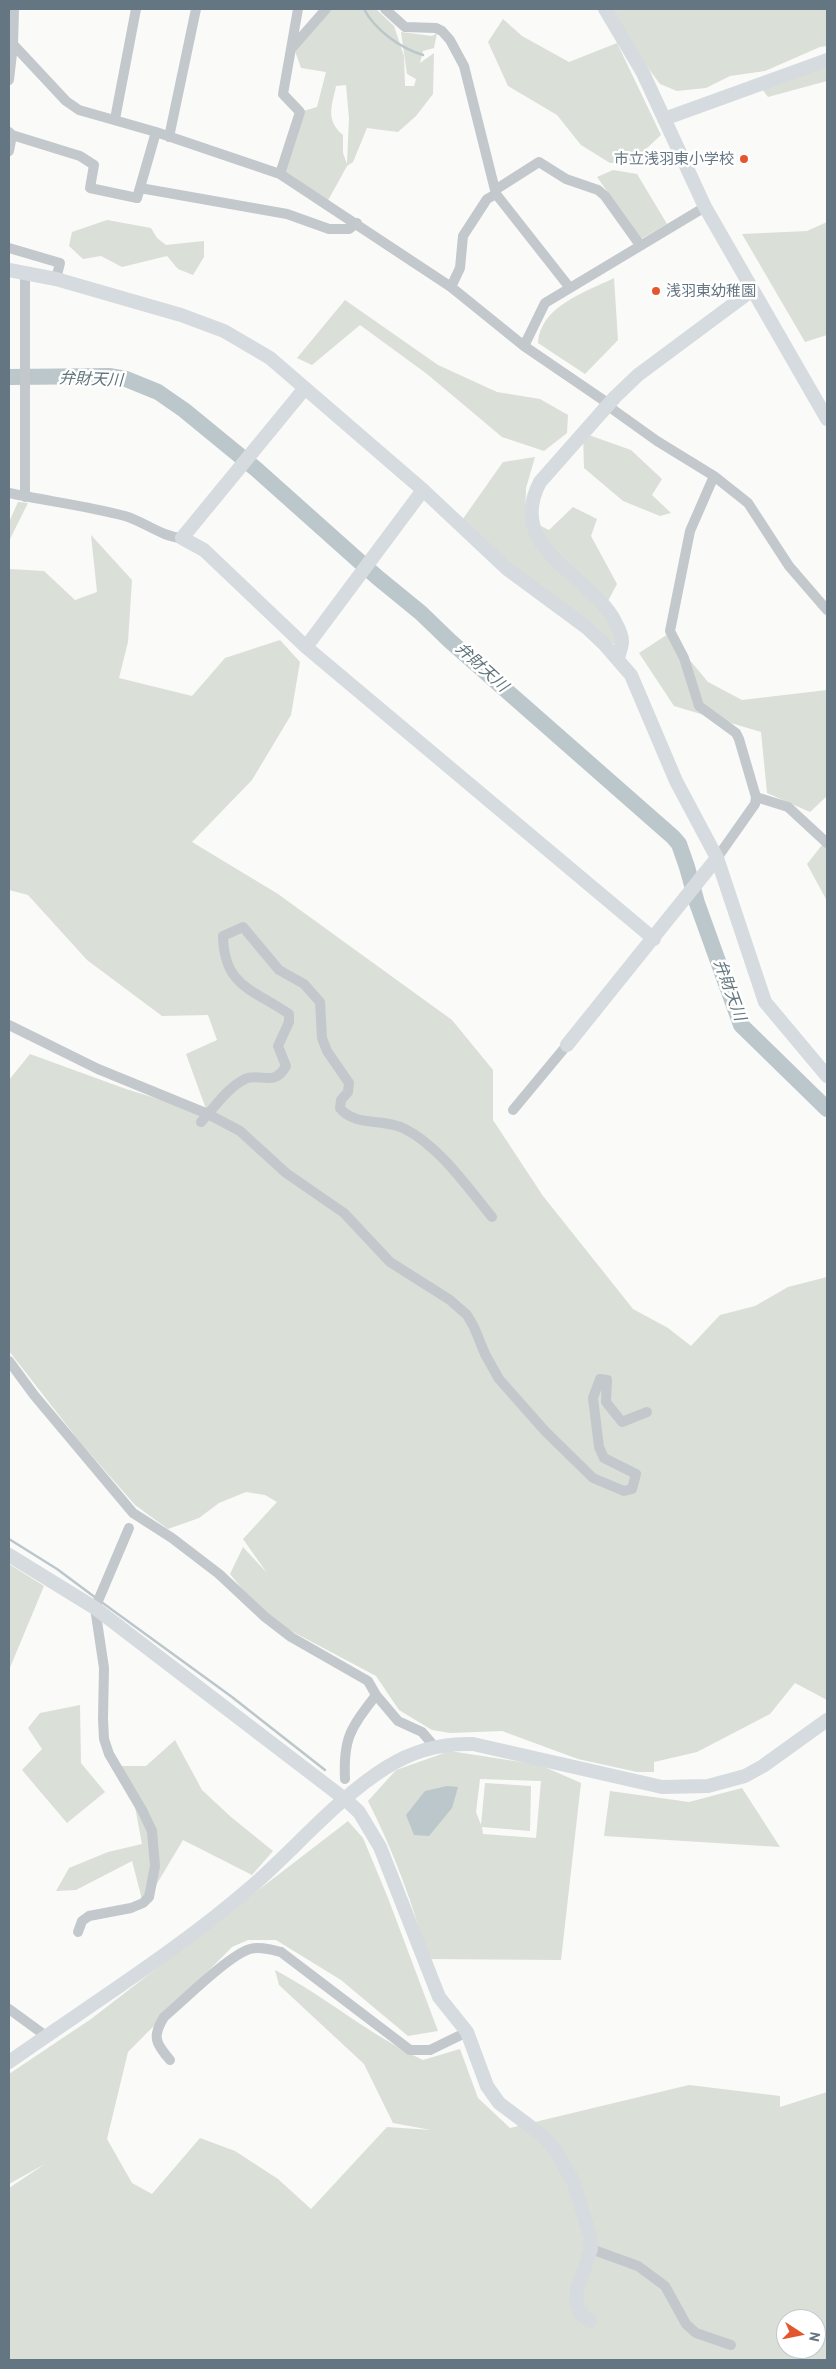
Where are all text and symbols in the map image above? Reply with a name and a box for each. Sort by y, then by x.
place label: 市立浅羽東小学校 [614,150,734,168]
marker: 市立浅羽東小学校 [738,153,750,165]
place label: 浅羽東幼稚園 [666,282,756,300]
marker: 浅羽東幼稚園 [650,285,662,297]
water label: 弁財天川 [59,368,123,390]
water label: 弁財天川 [452,638,512,696]
water label: 弁財天川 [710,957,750,1023]
north arrow [776,2309,826,2359]
text: N [806,2331,824,2343]

